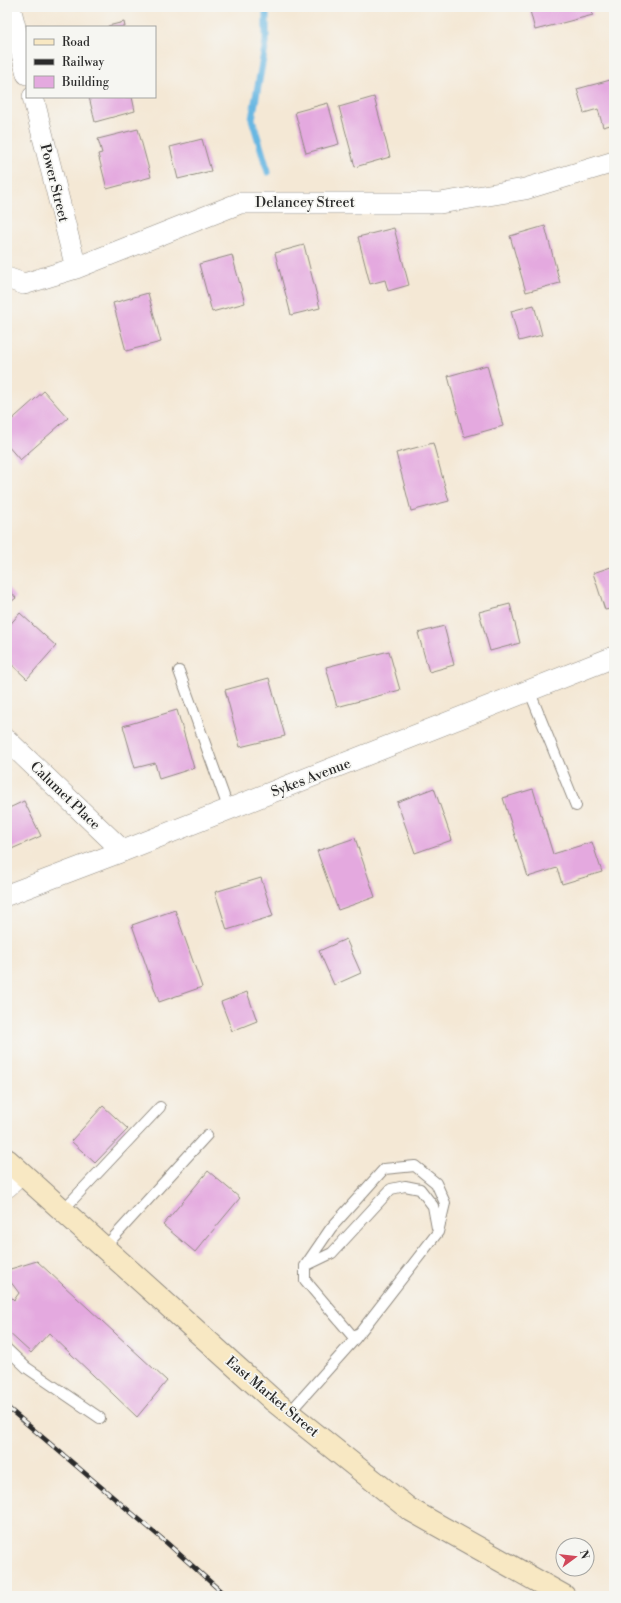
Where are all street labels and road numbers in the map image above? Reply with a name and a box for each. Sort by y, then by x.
street label: Power Street [36,142,72,224]
street label: Delancey Street [255,194,355,212]
street label: Sykes Avenue [269,755,353,801]
street label: Calumet Place [26,758,104,834]
street label: East Market Street [222,1353,322,1441]

